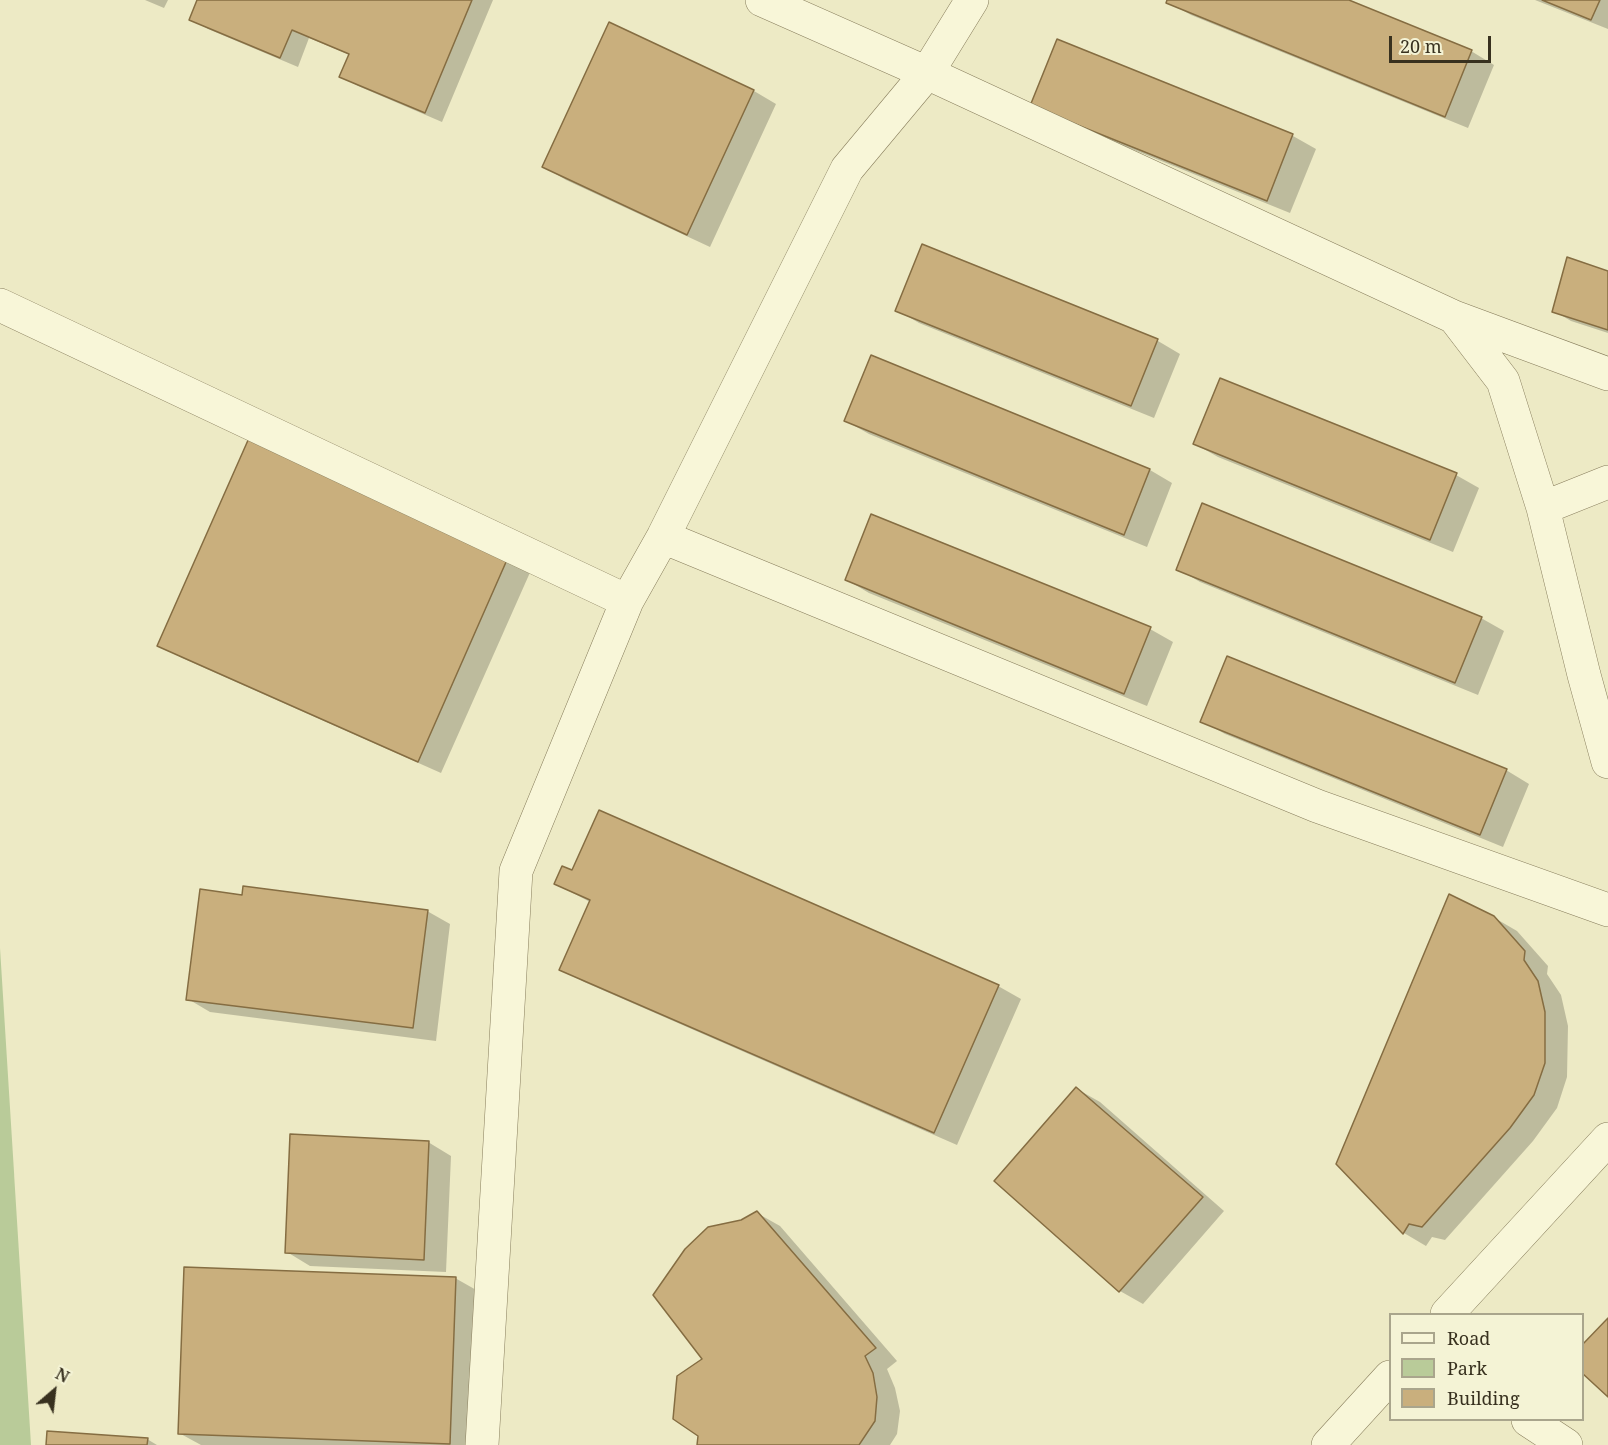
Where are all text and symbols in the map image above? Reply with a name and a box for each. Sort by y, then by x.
scale bar [1392,24,1494,62]
text: 20 m [1400,34,1442,58]
legend [1389,1313,1584,1421]
text: Road [1447,1326,1490,1350]
text: Park [1447,1356,1487,1380]
north arrow [24,1361,84,1421]
text: N [52,1362,73,1388]
text: Building [1447,1386,1520,1410]

